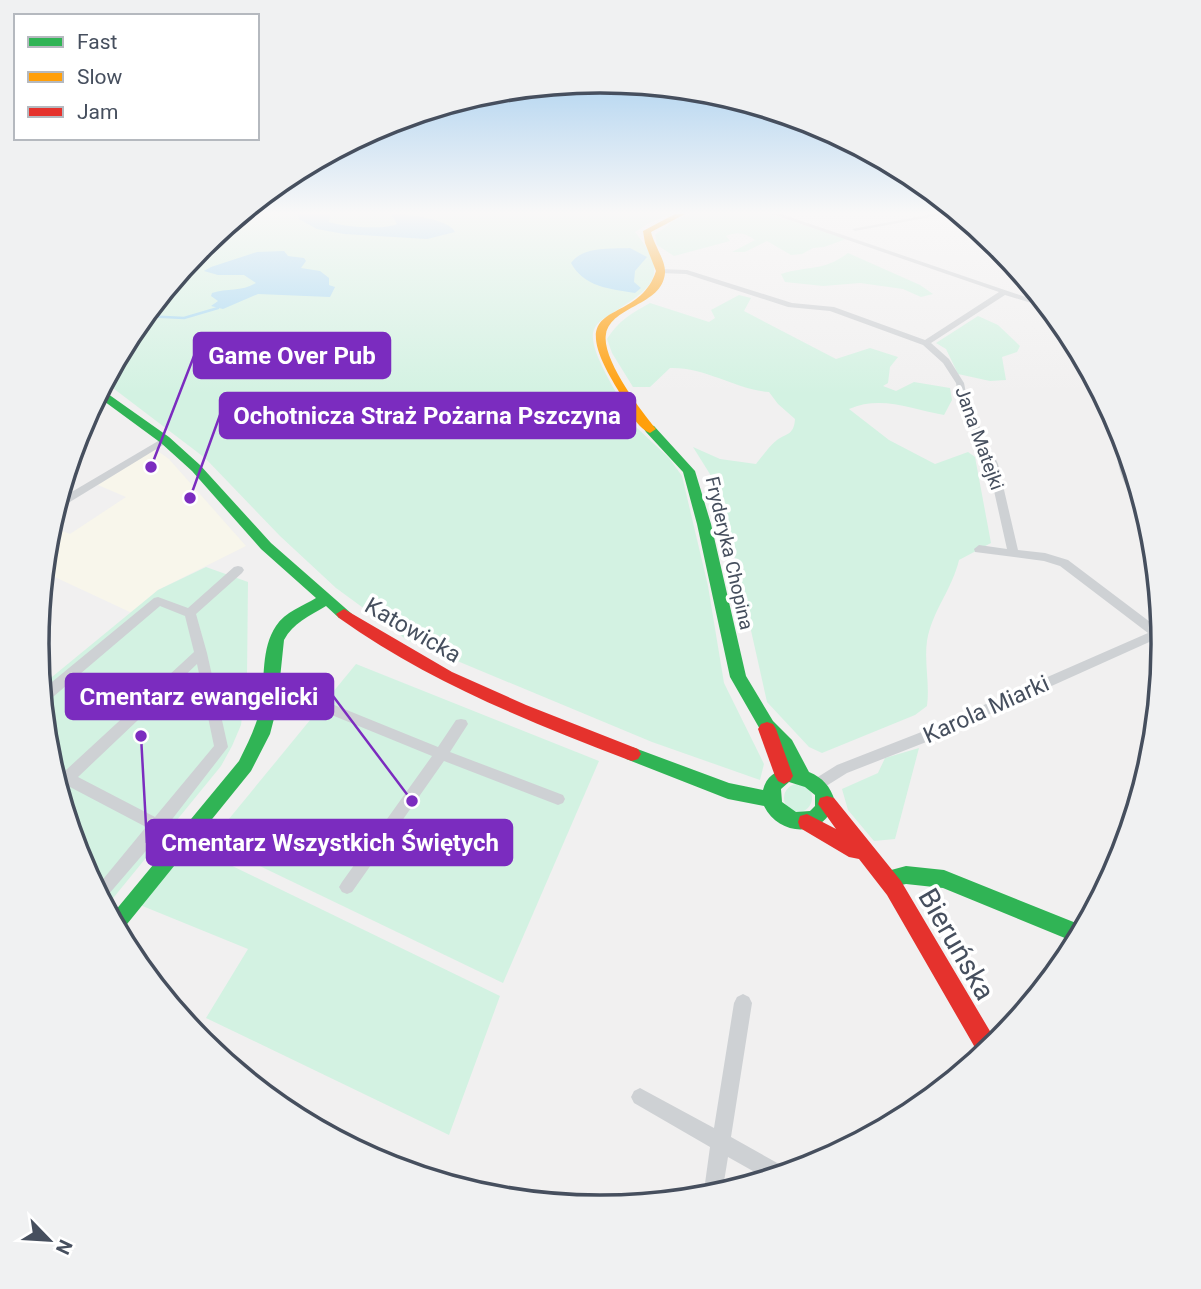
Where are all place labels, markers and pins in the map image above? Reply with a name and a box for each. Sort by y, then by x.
callout: Game Over Pub [194,333,390,378]
callout: Ochotnicza Straż Pożarna Pszczyna [220,393,635,438]
callout: Cmentarz ewangelicki [66,674,333,719]
callout: Cmentarz Wszystkich Świętych [147,820,512,865]

